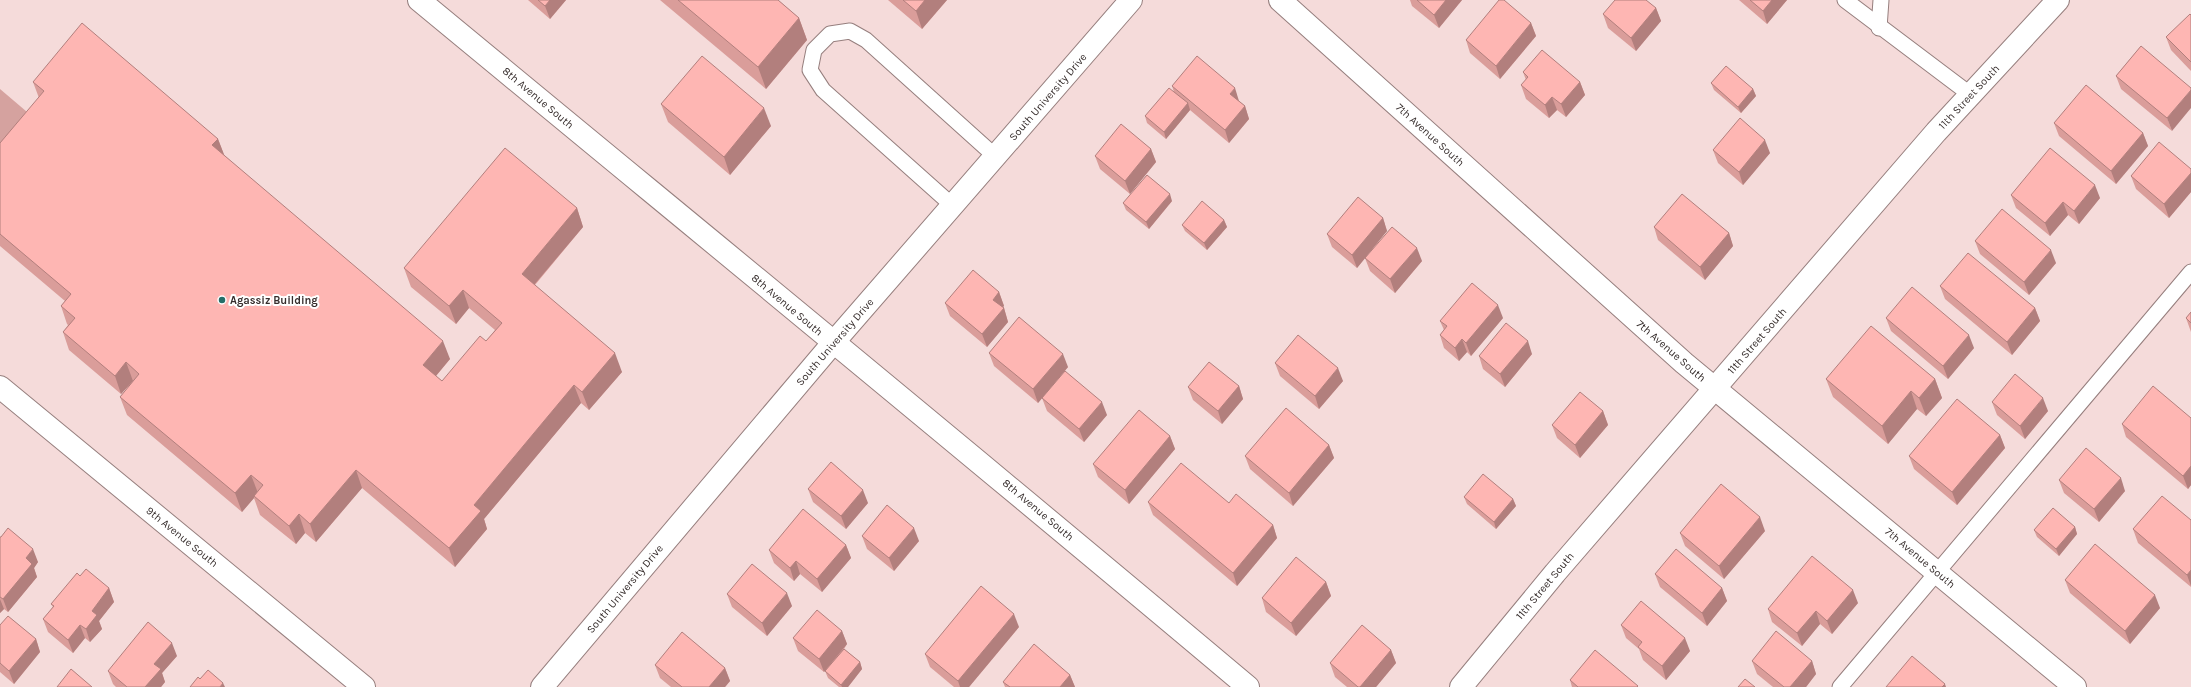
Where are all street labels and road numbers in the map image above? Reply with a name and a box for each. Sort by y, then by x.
street label: South University Drive [1006,50,1090,143]
street label: 11th Street South [1936,62,2002,132]
street label: 8th Avenue South [500,64,576,132]
street label: 7th Avenue South [1393,101,1467,169]
street label: 8th Avenue South [749,271,825,339]
street label: South University Drive [793,295,877,388]
street label: 11th Street South [1725,305,1789,377]
street label: 7th Avenue South [1634,317,1708,385]
street label: 8th Avenue South [1000,476,1076,544]
street label: 9th Avenue South [143,504,221,570]
street label: 7th Avenue South [1882,525,1958,591]
street label: South University Drive [584,542,666,636]
street label: 11th Street South [1513,550,1577,622]

